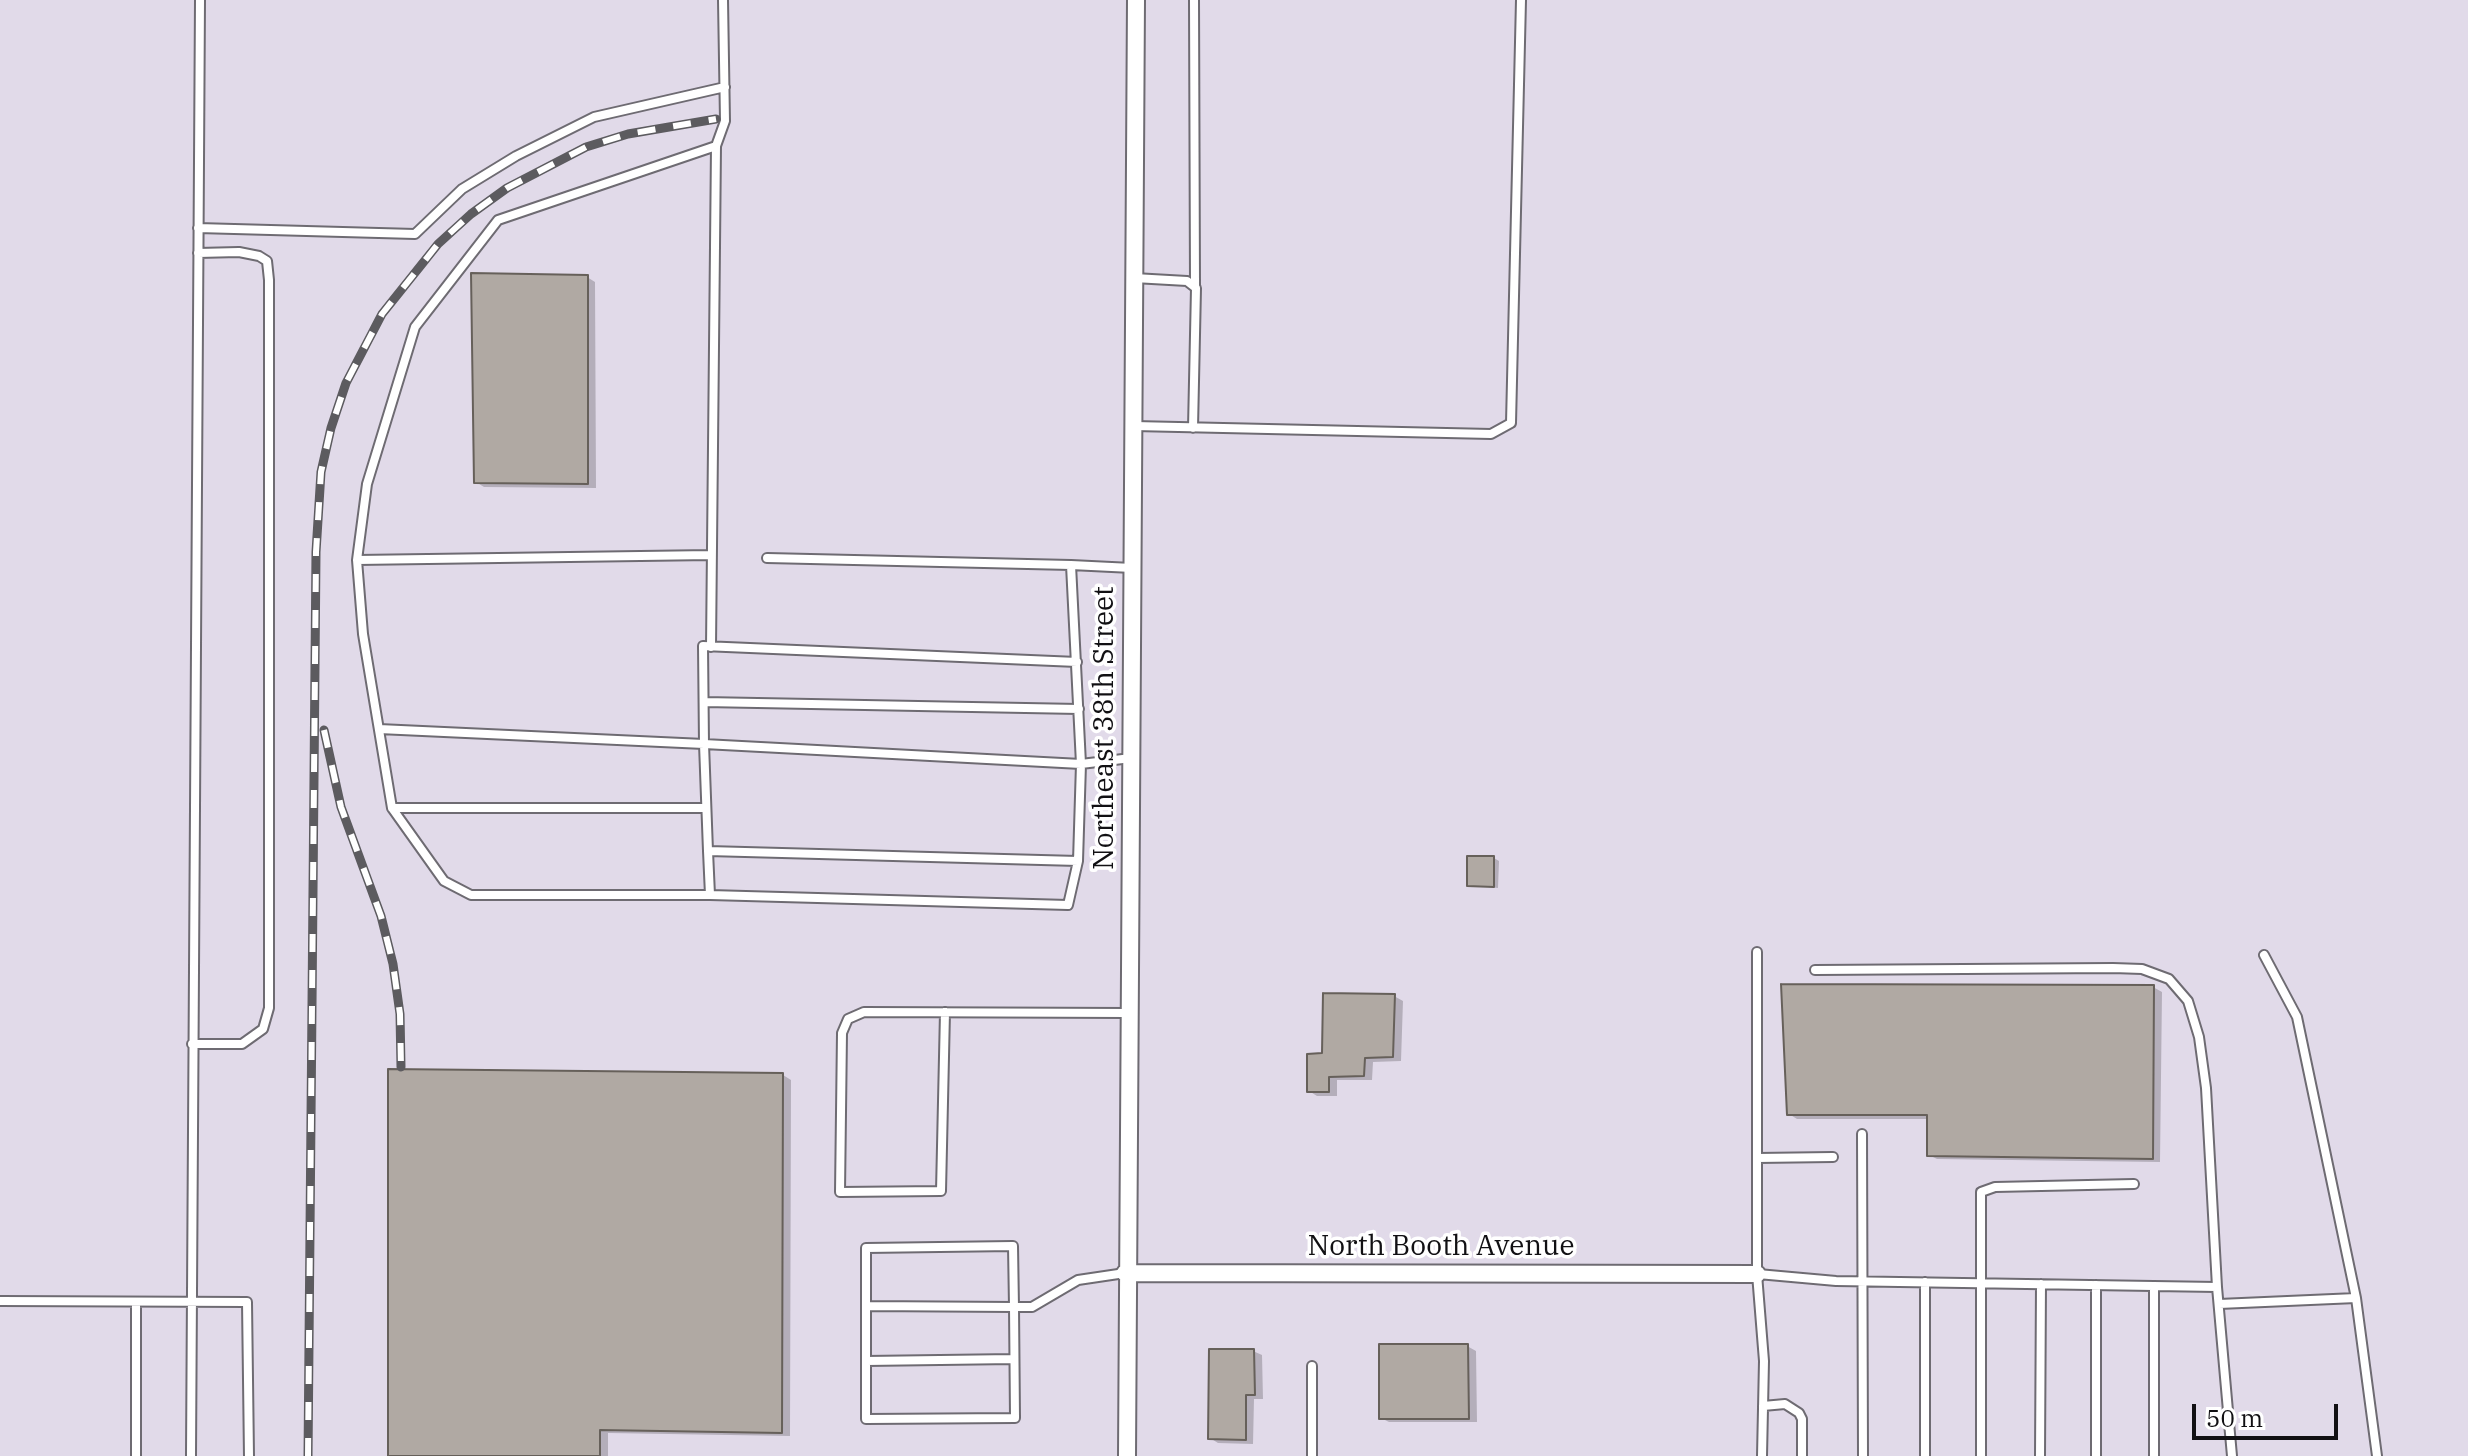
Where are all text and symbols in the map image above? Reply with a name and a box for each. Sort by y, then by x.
street label: Northeast 38th Street [1088,586,1122,870]
street label: North Booth Avenue [1308,1230,1574,1264]
scale bar [2196,1388,2342,1438]
text: 50 m [2206,1402,2263,1434]

